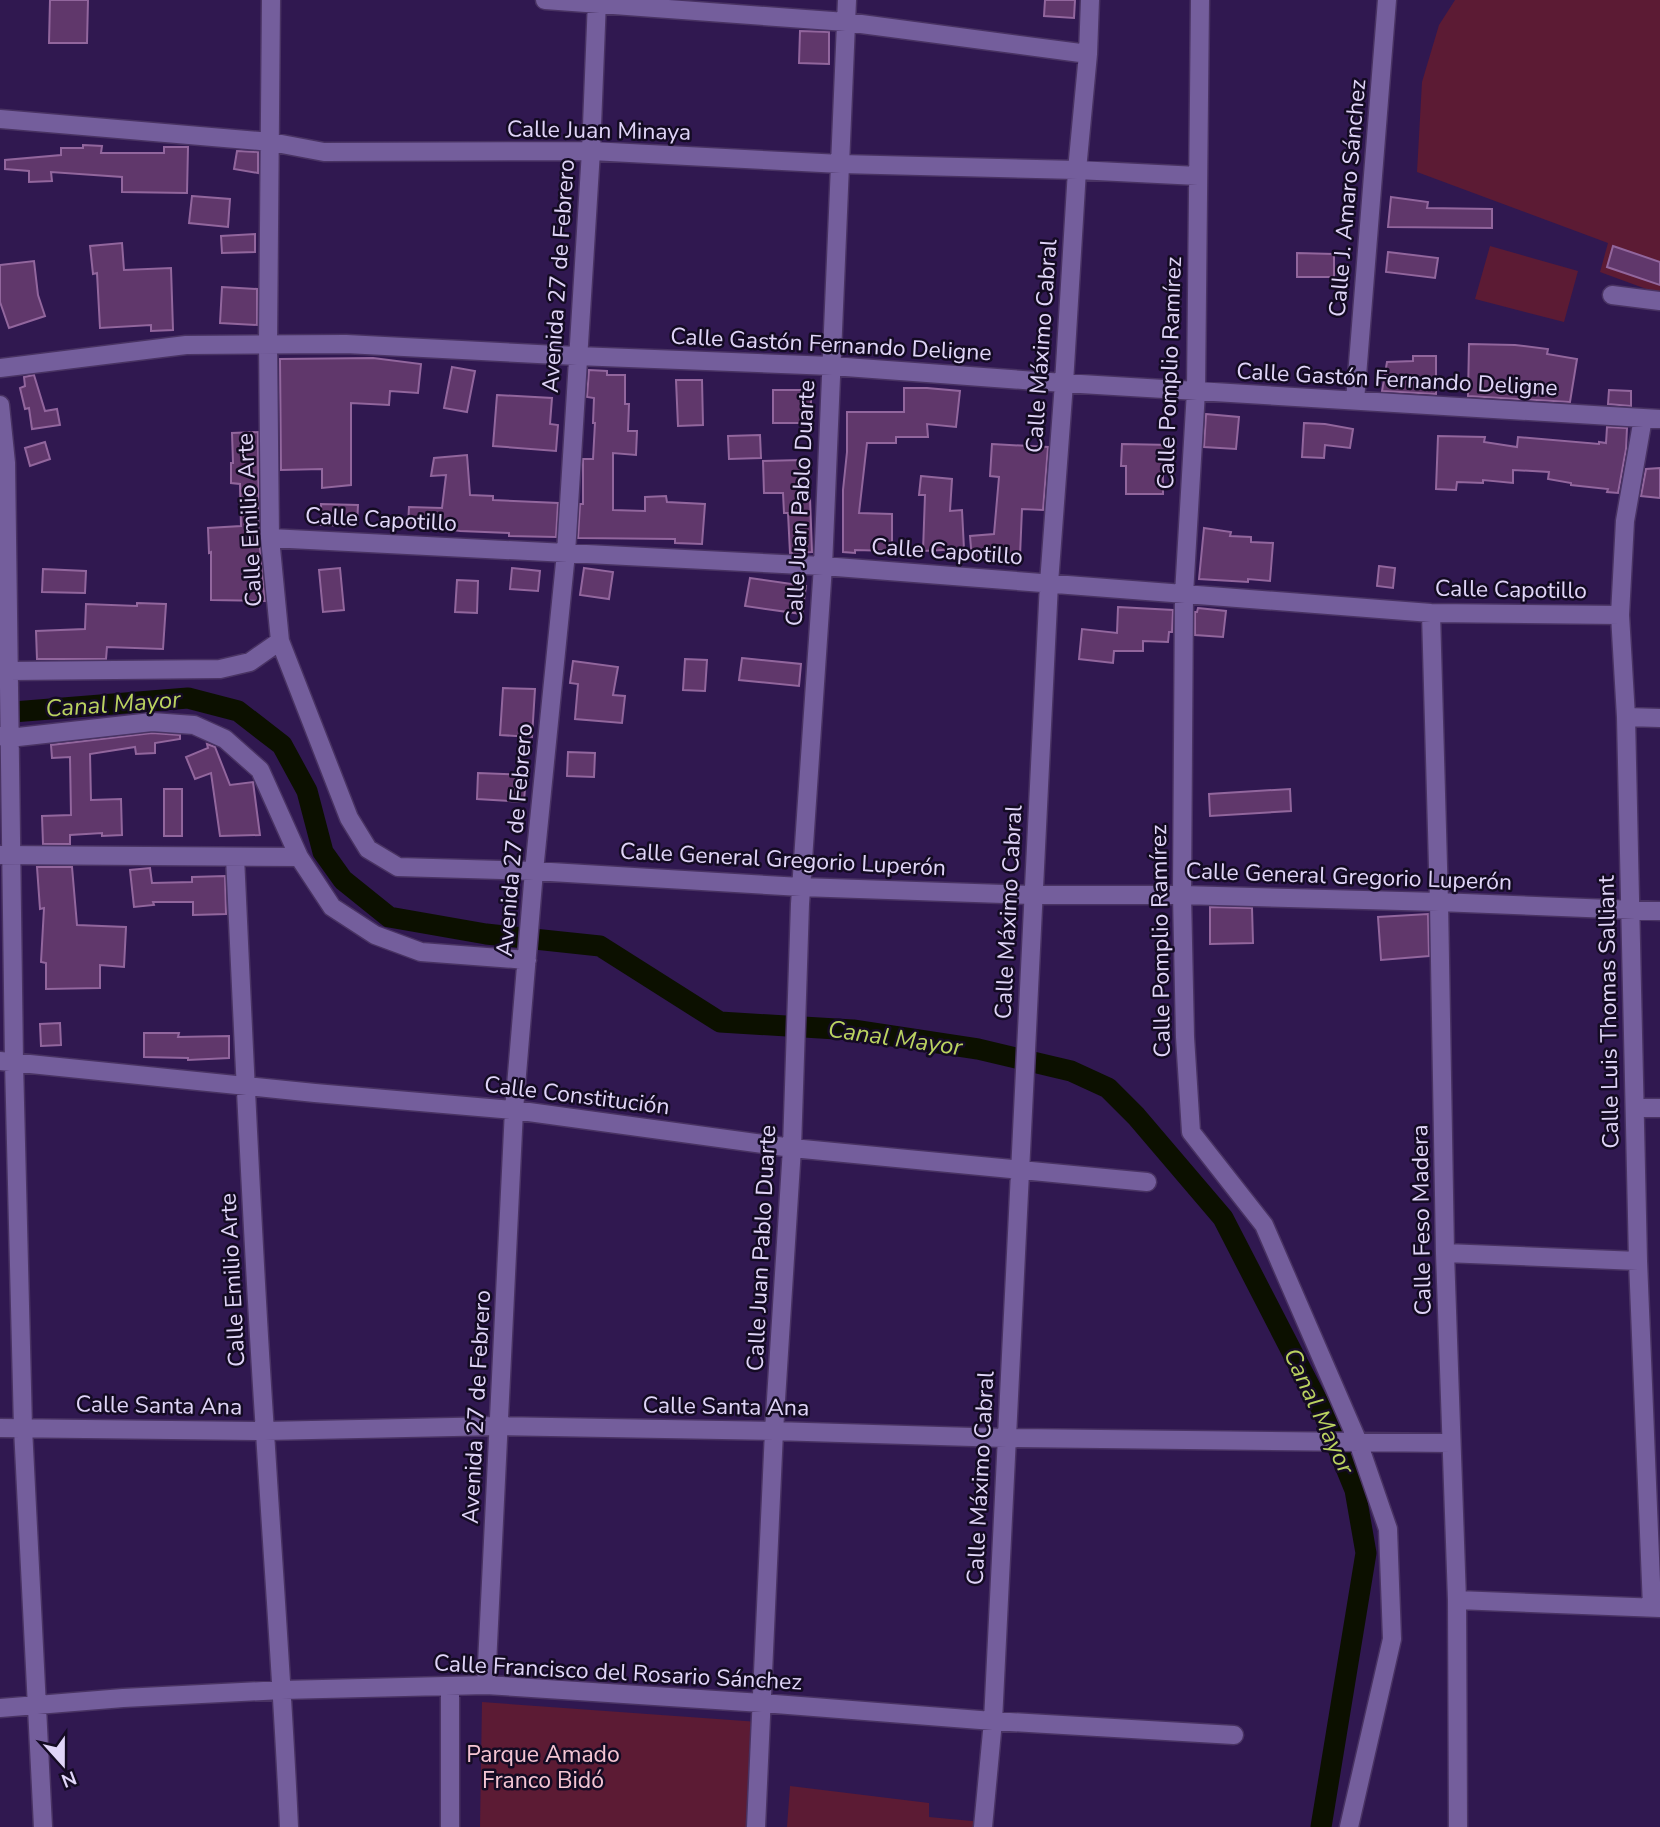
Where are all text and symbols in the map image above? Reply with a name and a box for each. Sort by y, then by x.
street label: Calle J. Amaro Sánchez [1322,78,1373,318]
street label: Calle Juan Minaya [507,113,691,148]
street label: Avenida 27 de Febrero [535,158,582,394]
street label: Calle Máximo Cabral [1019,238,1064,454]
street label: Calle Pomplio Ramírez [1150,256,1189,490]
street label: Calle Gastón Fernando Deligne [670,321,992,368]
street label: Calle Gastón Fernando Deligne [1236,356,1558,403]
street label: Calle Juan Pablo Duarte [779,379,822,627]
street label: Calle Emilio Arte [229,432,270,608]
street label: Calle Capotillo [304,500,458,539]
street label: Calle Capotillo [870,531,1024,572]
street label: Calle Capotillo [1435,573,1587,606]
water label: Canal Mayor [44,683,183,725]
street label: Avenida 27 de Febrero [489,722,540,958]
street label: Calle Máximo Cabral [987,804,1030,1020]
street label: Calle Pomplio Ramírez [1143,824,1178,1058]
street label: Calle General Gregorio Luperón [619,835,947,884]
street label: Calle General Gregorio Luperón [1185,855,1513,898]
street label: Calle Luis Thomas Salliant [1591,874,1626,1149]
water label: Canal Mayor [826,1013,966,1063]
street label: Calle Constitución [482,1069,671,1122]
street label: Calle Juan Pablo Duarte [740,1124,783,1372]
street label: Calle Feso Madera [1404,1124,1439,1316]
street label: Calle Emilio Arte [212,1192,253,1368]
street label: Avenida 27 de Febrero [455,1289,498,1525]
water label: Canal Mayor [1276,1343,1363,1480]
street label: Calle Máximo Cabral [959,1370,1002,1586]
street label: Calle Santa Ana [75,1389,243,1422]
street label: Calle Santa Ana [642,1390,810,1423]
street label: Calle Francisco del Rosario Sánchez [433,1647,803,1698]
north arrow [28,1729,98,1799]
park label: Parque Amado Franco Bidó [466,1739,620,1796]
text: N [57,1764,80,1794]

